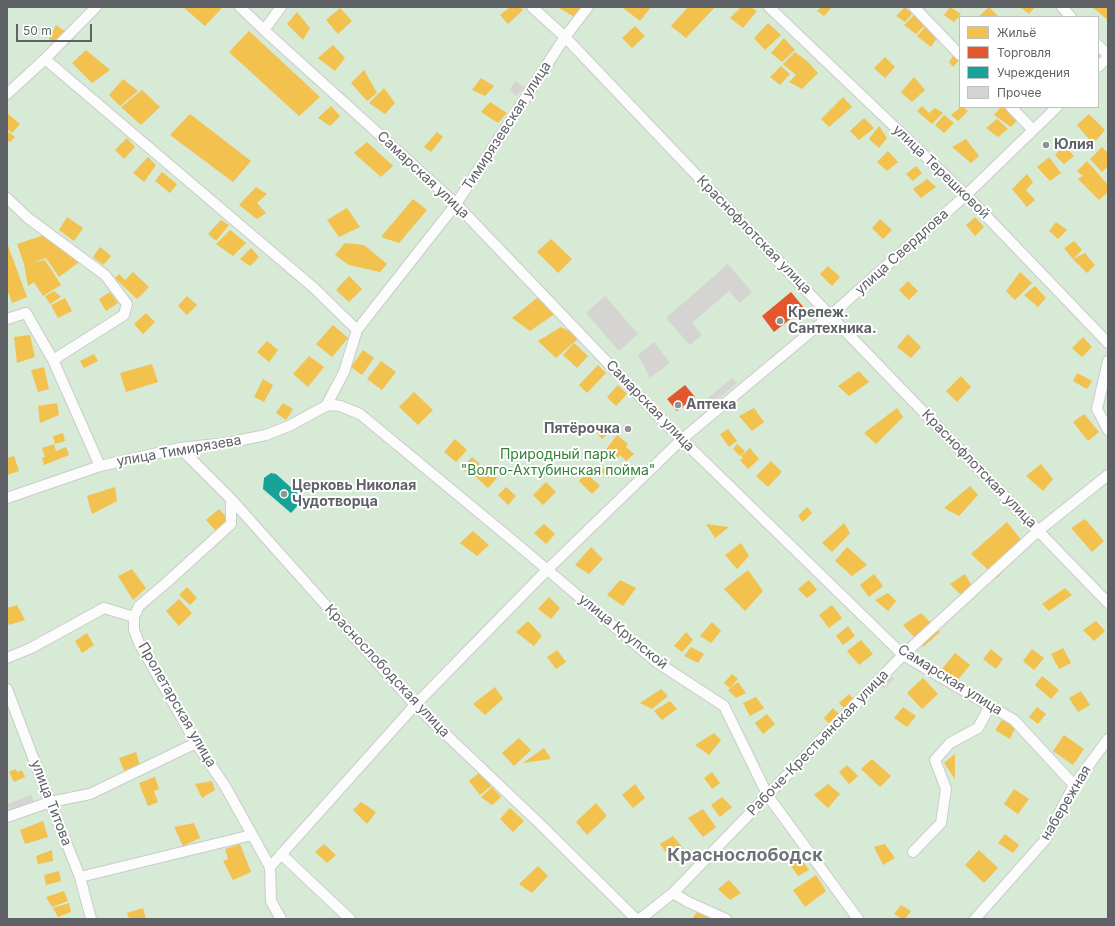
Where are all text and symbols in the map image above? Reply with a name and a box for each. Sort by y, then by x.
scale bar [18,16,94,42]
legend [959,16,1099,108]
text: 50 m [23,23,52,38]
text: Жильё [997,25,1036,40]
text: Торговля [997,45,1051,60]
street label: Тимирязевская улица [459,59,555,193]
text: Учреждения [997,65,1070,80]
text: Прочее [997,85,1042,100]
street label: улица Терешковой [889,121,993,223]
street label: Самарская улица [373,128,473,222]
place label: Юлия [1054,137,1094,153]
marker: Юлия [1041,140,1051,150]
street label: Краснофлотская улица [693,172,815,298]
street label: улица Свердлова [852,206,952,298]
place label: Крепеж. Сантехника. [788,305,877,338]
marker: Крепеж. Сантехника. [775,316,785,326]
street label: Самарская улица [602,357,698,455]
place label: Аптека [686,397,736,413]
marker: Аптека [673,400,683,410]
street label: Краснофлотская улица [918,406,1040,532]
place label: Пятёрочка [544,421,620,437]
marker: Пятёрочка [623,424,633,434]
street label: улица Тимирязева [115,432,243,470]
park label: Природный парк "Волго-Ахтубинская пойма" [461,447,655,480]
place label: Церковь Николая Чудотворца [292,478,416,510]
marker: Церковь Николая Чудотворца [279,489,289,499]
street label: улица Крупской [575,591,671,673]
street label: Краснослободская улица [321,601,453,741]
street label: Пролетарская улица [134,640,220,770]
street label: Самарская улица [895,641,1005,719]
street label: Рабоче-Крестьянская улица [744,667,892,819]
street label: улица Титова [27,758,75,848]
street label: набережная [1037,763,1095,843]
district label: Краснослободск [667,845,823,867]

